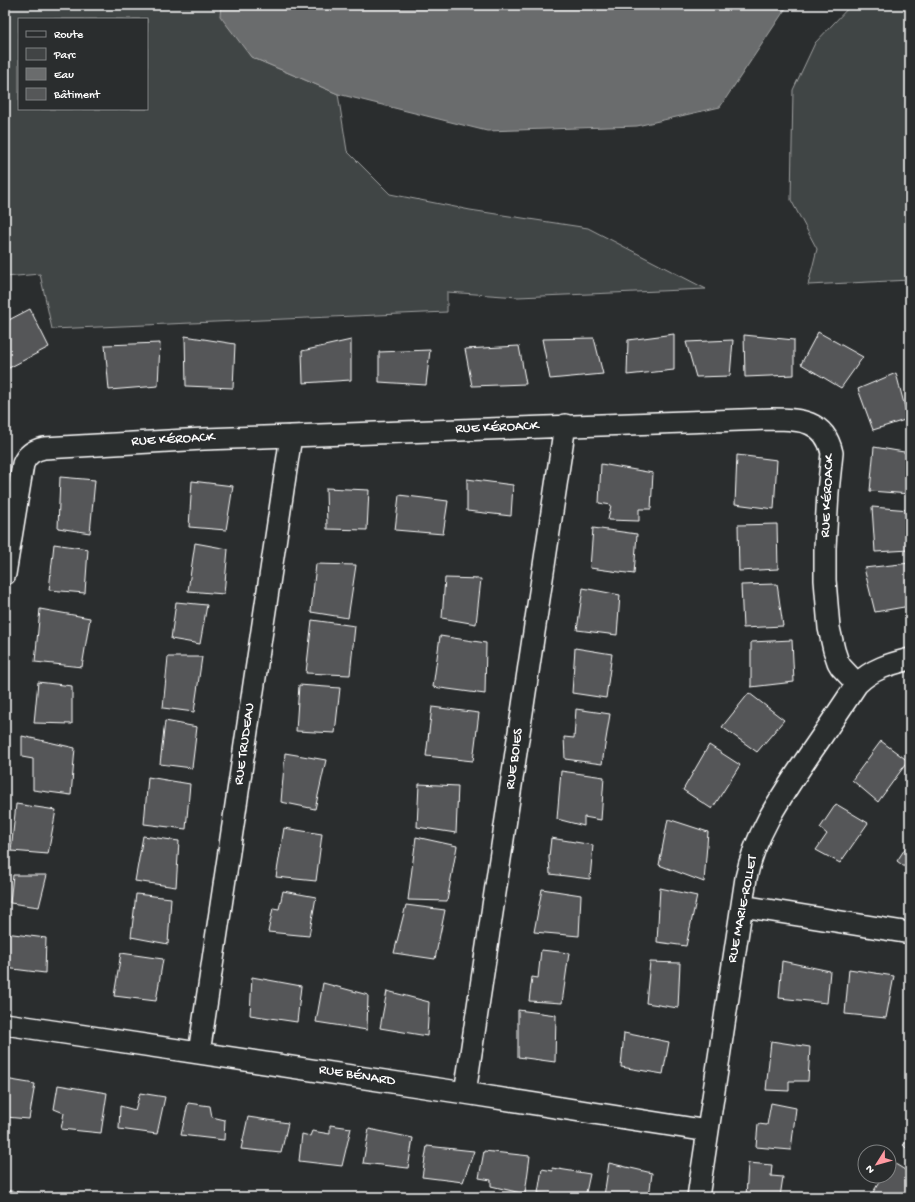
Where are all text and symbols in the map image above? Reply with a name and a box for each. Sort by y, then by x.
legend [18,18,148,110]
text: Route [54,29,84,43]
text: Parc [53,49,77,63]
text: Eau [54,69,74,83]
text: Bâtiment [53,89,101,103]
street label: RUE KÉROACK [455,418,540,438]
street label: RUE KÉROACK [131,429,216,451]
street label: RUE KÉROACK [817,453,839,538]
street label: RUE TRUDEAU [231,702,259,786]
street label: RUE BOIES [502,727,528,791]
street label: RUE MARIE-ROLLET [724,853,762,964]
street label: RUE BÉNARD [318,1062,397,1091]
north arrow [857,1144,897,1184]
text: N [864,1162,878,1175]

